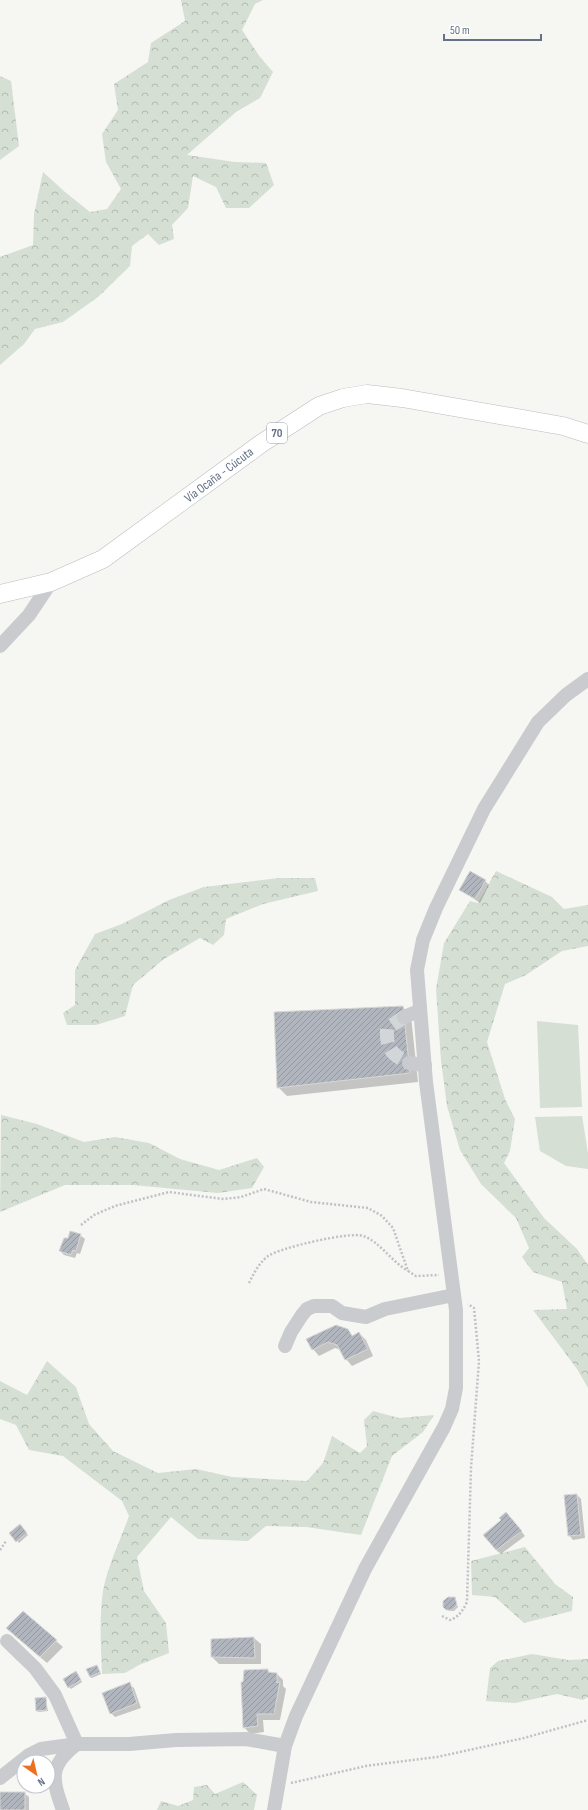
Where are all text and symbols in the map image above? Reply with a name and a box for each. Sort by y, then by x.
scale bar [444,16,541,42]
text: 50 m [450,23,470,38]
road number: 70 [267,423,287,443]
street label: Vía Ocaña - Cúcuta [181,444,257,506]
north arrow [16,1754,56,1794]
text: N [35,1775,47,1789]

